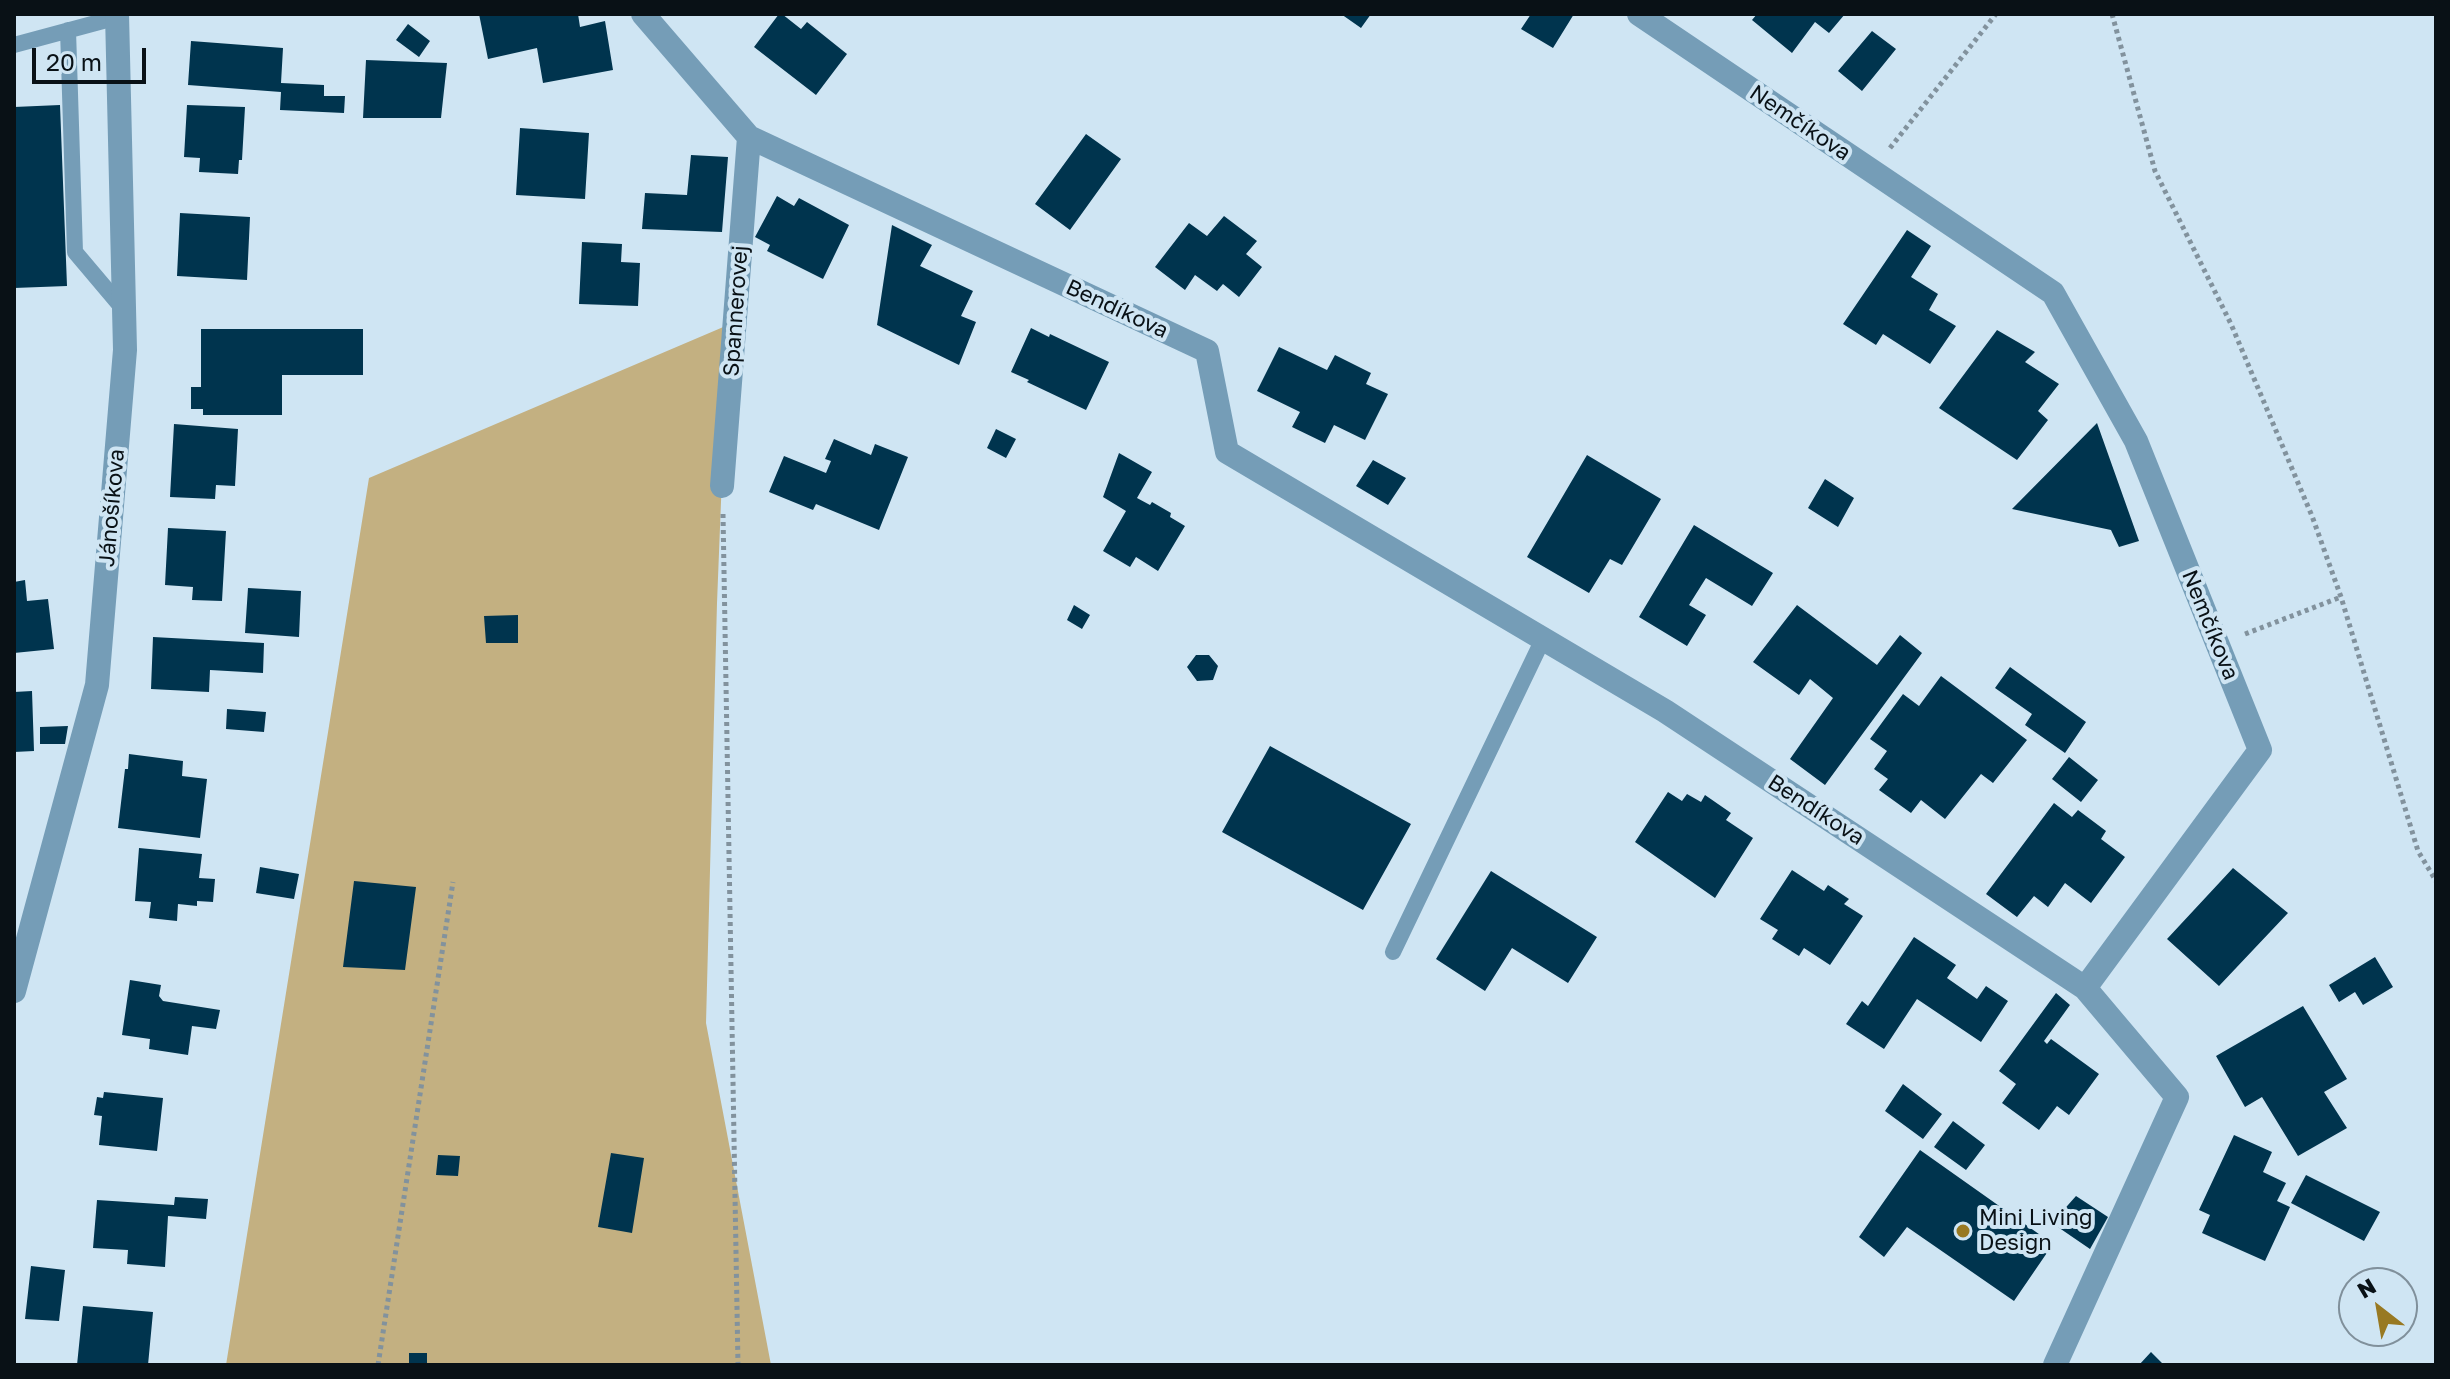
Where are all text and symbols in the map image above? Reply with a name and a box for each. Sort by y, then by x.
scale bar [36,32,150,82]
text: 20 m [46,47,102,76]
street label: Nemčíkova [1744,80,1856,166]
street label: Spannerovej [718,244,754,378]
street label: Bendíkova [1062,274,1172,344]
street label: Jánošíkova [94,448,130,568]
street label: Nemčíkova [2176,566,2244,684]
street label: Bendíkova [1763,769,1869,851]
place label: Mini Living Design [1979,1205,2092,1256]
marker: Mini Living Design [1954,1222,1972,1240]
north arrow [2338,1267,2418,1347]
text: N [2352,1272,2381,1304]

